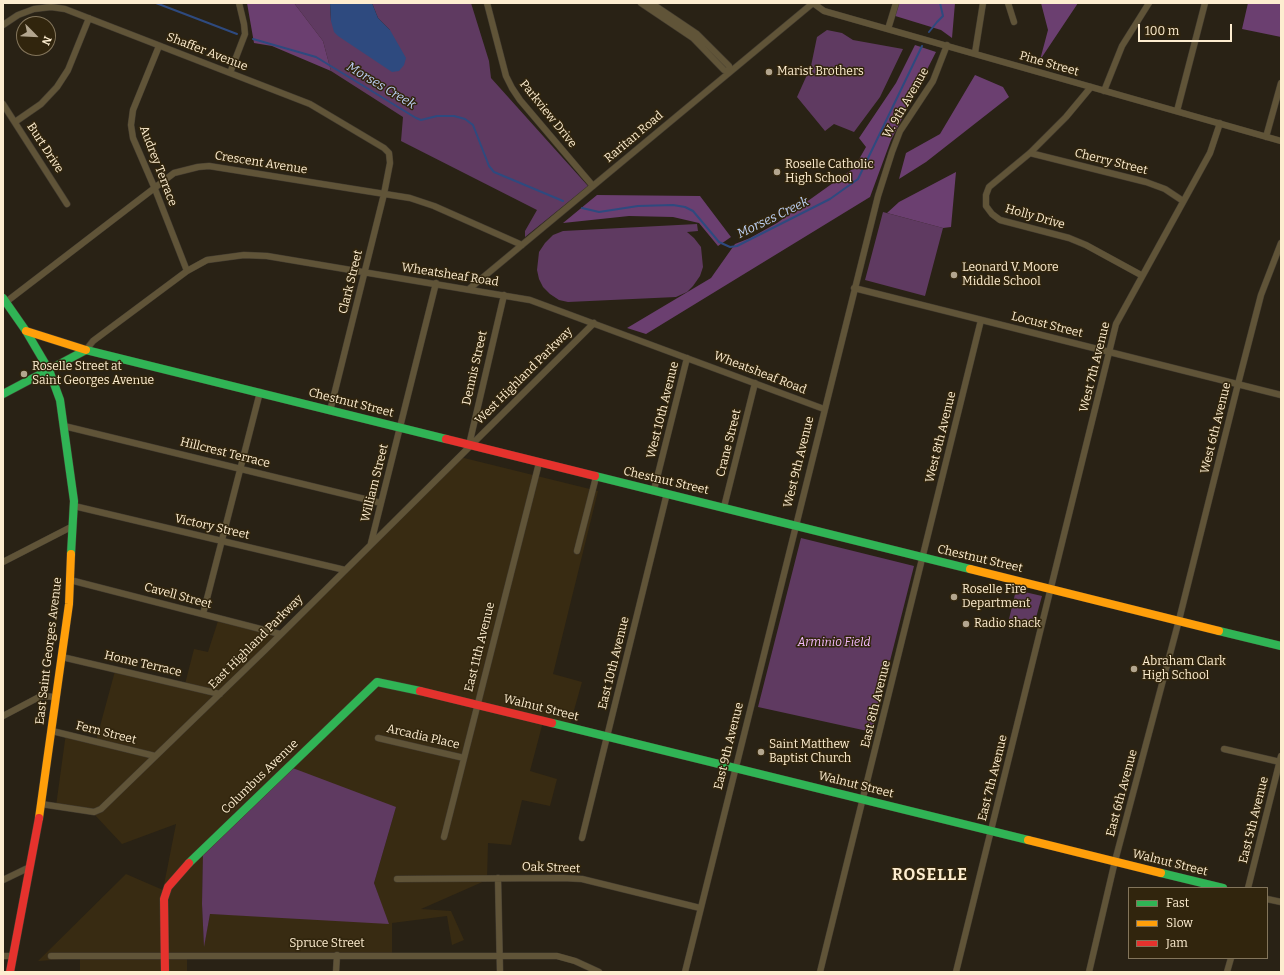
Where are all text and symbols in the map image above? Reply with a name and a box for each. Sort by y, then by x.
north arrow [16,16,56,56]
scale bar [1140,16,1234,42]
text: 100 m [1145,24,1179,38]
street label: Shaffer Avenue [164,30,250,74]
text: N [39,34,54,47]
street label: Pine Street [1018,49,1080,79]
water label: Morses Creek [344,59,418,113]
place label: Marist Brothers [777,65,864,79]
street label: W. 9th Avenue [880,65,932,141]
marker: Marist Brothers [764,67,774,77]
street label: Parkview Drive [516,77,580,151]
street label: Raritan Road [602,108,666,166]
street label: Burt Drive [24,120,66,176]
street label: Audrey Terrace [136,124,180,208]
street label: Cherry Street [1073,146,1149,178]
street label: Crescent Avenue [214,149,308,177]
place label: Roselle Catholic High School [785,158,874,186]
marker: Roselle Catholic High School [772,167,782,177]
water label: Morses Creek [735,194,811,242]
street label: Holly Drive [1004,202,1066,232]
street label: Clark Street [336,249,366,315]
street label: Wheatsheaf Road [400,260,500,290]
place label: Leonard V. Moore Middle School [962,261,1059,289]
marker: Leonard V. Moore Middle School [949,270,959,280]
street label: Locust Street [1010,309,1084,341]
street label: West 7th Avenue [1077,320,1113,414]
street label: West Highland Parkway [472,324,576,428]
street label: Dennis Street [459,329,491,407]
street label: Wheatsheaf Road [712,349,808,397]
place label: Roselle Street at Saint Georges Avenue [32,360,154,388]
street label: West 10th Avenue [644,360,682,460]
marker: Roselle Street at Saint Georges Avenue [19,369,29,379]
street label: West 6th Avenue [1198,381,1234,475]
street label: Chestnut Street [307,385,395,421]
street label: West 8th Avenue [923,390,959,484]
street label: Crane Street [714,408,744,478]
street label: West 9th Avenue [781,415,817,509]
street label: Hillcrest Terrace [179,435,271,471]
street label: William Street [358,442,392,524]
street label: Chestnut Street [622,464,710,498]
street label: Victory Street [173,511,251,543]
street label: Chestnut Street [936,542,1024,576]
street label: East Saint Georges Avenue [33,576,65,726]
street label: Cavell Street [143,580,213,612]
place label: Roselle Fire Department [962,583,1030,611]
street label: East Highland Parkway [206,592,306,692]
marker: Roselle Fire Department [949,592,959,602]
street label: East 11th Avenue [462,600,498,694]
street label: East 10th Avenue [596,615,632,711]
place label: Radio shack [974,617,1041,631]
marker: Radio shack [961,619,971,629]
park label: Arminio Field [798,636,870,650]
street label: Home Terrace [103,648,183,680]
place label: Abraham Clark High School [1142,655,1226,683]
street label: East 8th Avenue [858,659,894,749]
marker: Abraham Clark High School [1129,664,1139,674]
street label: Walnut Street [502,692,580,724]
street label: East 9th Avenue [711,701,747,791]
street label: Fern Street [74,719,138,747]
street label: Arcadia Place [385,722,461,752]
street label: East 7th Avenue [975,733,1011,823]
street label: Columbus Avenue [219,737,301,817]
place label: Saint Matthew Baptist Church [769,738,851,766]
marker: Saint Matthew Baptist Church [756,747,766,757]
street label: East 6th Avenue [1103,748,1141,838]
street label: Walnut Street [817,769,895,801]
street label: East 5th Avenue [1236,775,1272,865]
street label: Walnut Street [1131,847,1209,879]
street label: Oak Street [522,860,580,876]
district label: ROSELLE [892,866,968,886]
legend [1128,887,1268,959]
text: Fast [1166,896,1189,910]
text: Slow [1166,916,1193,930]
text: Jam [1166,936,1188,950]
street label: Spruce Street [289,937,365,951]

